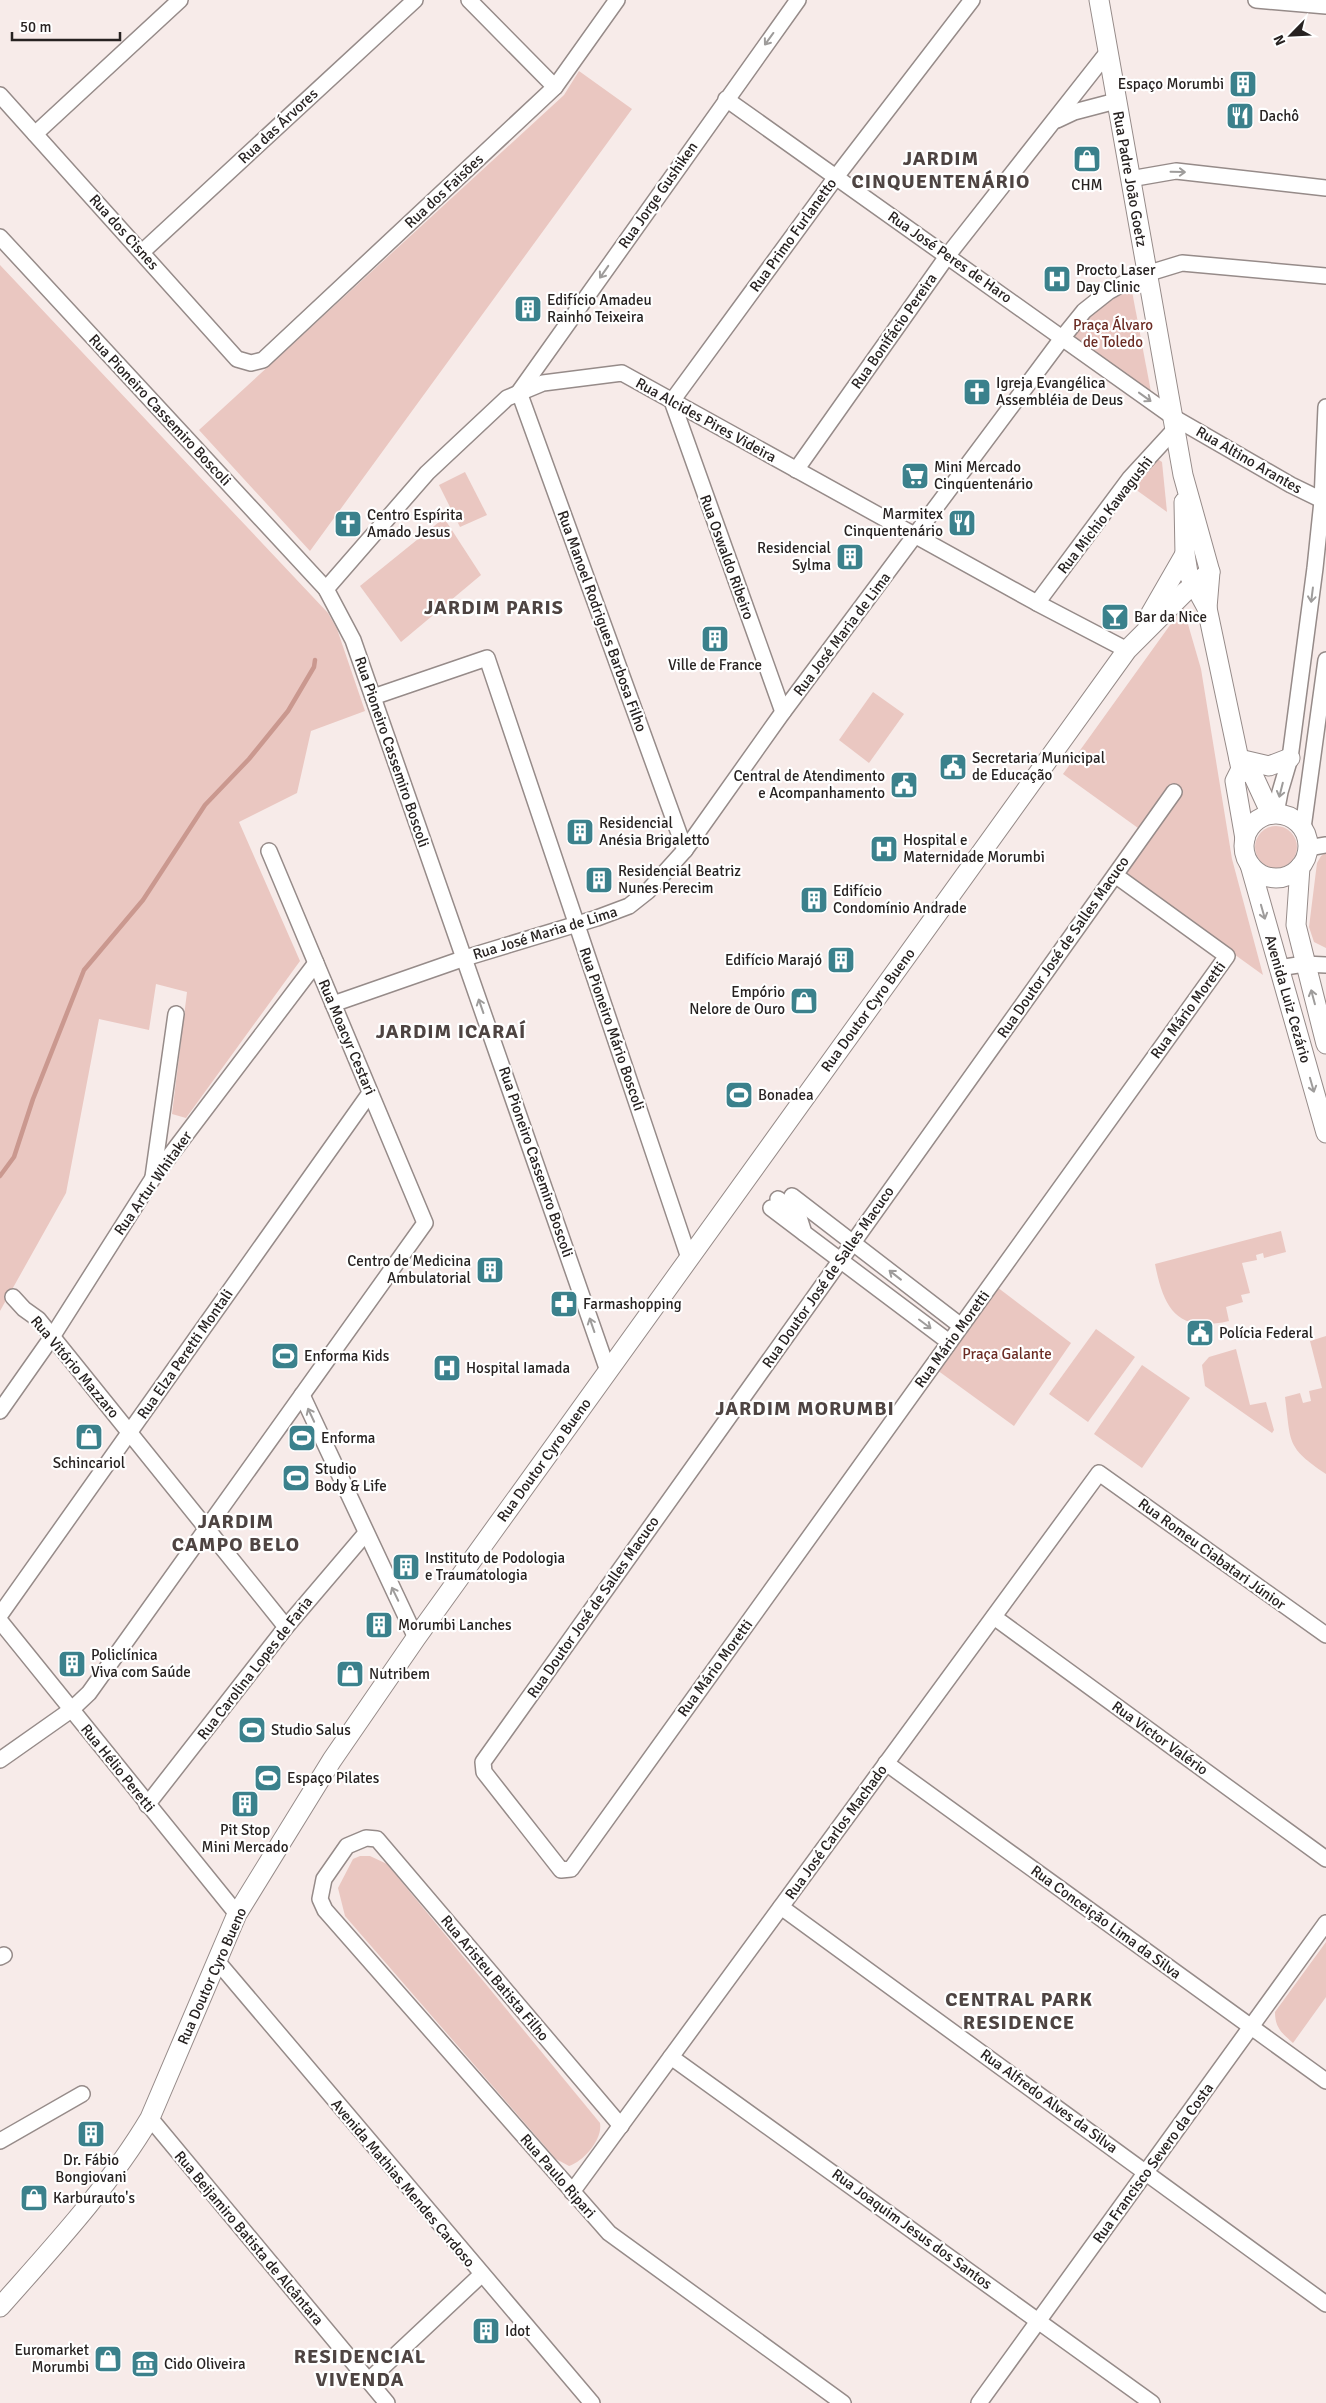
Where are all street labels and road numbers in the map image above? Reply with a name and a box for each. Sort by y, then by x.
street label: Rua das Árvores [234,84,322,167]
street label: Rua Padre João Goetz [1109,110,1151,249]
street label: Rua Jorge Gushiken [614,138,702,252]
street label: Rua dos Faisões [401,150,487,232]
street label: Rua Primo Furlanetto [746,175,840,295]
street label: Rua dos Cisnes [85,191,163,274]
street label: Rua José Peres de Haro [884,207,1016,307]
street label: Rua Bonifácio Pereira [847,270,941,392]
street label: Rua Pioneiro Cassemiro Boscoli [85,331,235,489]
street label: Rua Alcides Pires Videira [633,374,779,466]
street label: Rua Altino Arantes [1193,422,1306,498]
street label: Rua Michio Kawagushi [1054,453,1156,577]
street label: Rua Oswaldo Ribeiro [696,492,758,622]
street label: Rua Manoel Rodrigues Barbosa Filho [553,508,651,734]
street label: Rua José Maria de Lima [790,569,894,699]
street label: Rua Pioneiro Cassemiro Boscoli [351,654,433,850]
street label: Rua Doutor José de Salles Macuco [993,853,1133,1041]
street label: Rua José Maria de Lima [471,902,619,964]
street label: Avenida Luiz Cezário [1261,933,1315,1065]
street label: Rua Pioneiro Mário Boscoli [576,945,648,1113]
street label: Rua Doutor Cyro Bueno [817,945,919,1075]
street label: Rua Mário Moretti [1147,958,1229,1062]
street label: Rua Moacyr Cestari [315,976,379,1098]
street label: Rua Pioneiro Cassemiro Boscoli [495,1064,577,1260]
street label: Rua Artur Whitaker [110,1127,196,1239]
street label: Rua Doutor José de Salles Macuco [758,1183,898,1371]
street label: Rua Elza Peretti Montali [133,1286,237,1422]
street label: Rua Mário Moretti [911,1287,993,1391]
street label: Rua Vitório Mazzaro [27,1312,123,1422]
street label: Rua Doutor Cyro Bueno [493,1395,595,1525]
street label: Rua Romeu Ciabatari Júnior [1135,1494,1290,1614]
street label: Rua Doutor José de Salles Macuco [523,1513,663,1701]
street label: Rua Carolina Lopes de Faria [194,1593,316,1743]
street label: Rua Mário Moretti [674,1616,756,1720]
street label: Rua Victor Valério [1108,1697,1212,1779]
street label: Rua Hélio Peretti [77,1720,159,1816]
street label: Rua José Carlos Machado [781,1761,891,1903]
street label: Rua Conceição Lima da Silva [1027,1861,1185,1983]
street label: Rua Doutor Cyro Bueno [174,1904,250,2047]
street label: Rua Aristeu Batista Filho [437,1912,553,2045]
street label: Rua Alfredo Alves da Silva [977,2045,1121,2157]
street label: Rua Francisco Severo da Costa [1089,2079,1217,2247]
street label: Avenida Mathias Mendes Cardoso [327,2095,479,2271]
street label: Rua Paulo Ripari [517,2130,599,2222]
street label: Rua Beijamiro Batista de Alcântara [171,2147,327,2329]
street label: Rua Joaquim Jesus dos Santos [829,2165,996,2293]

